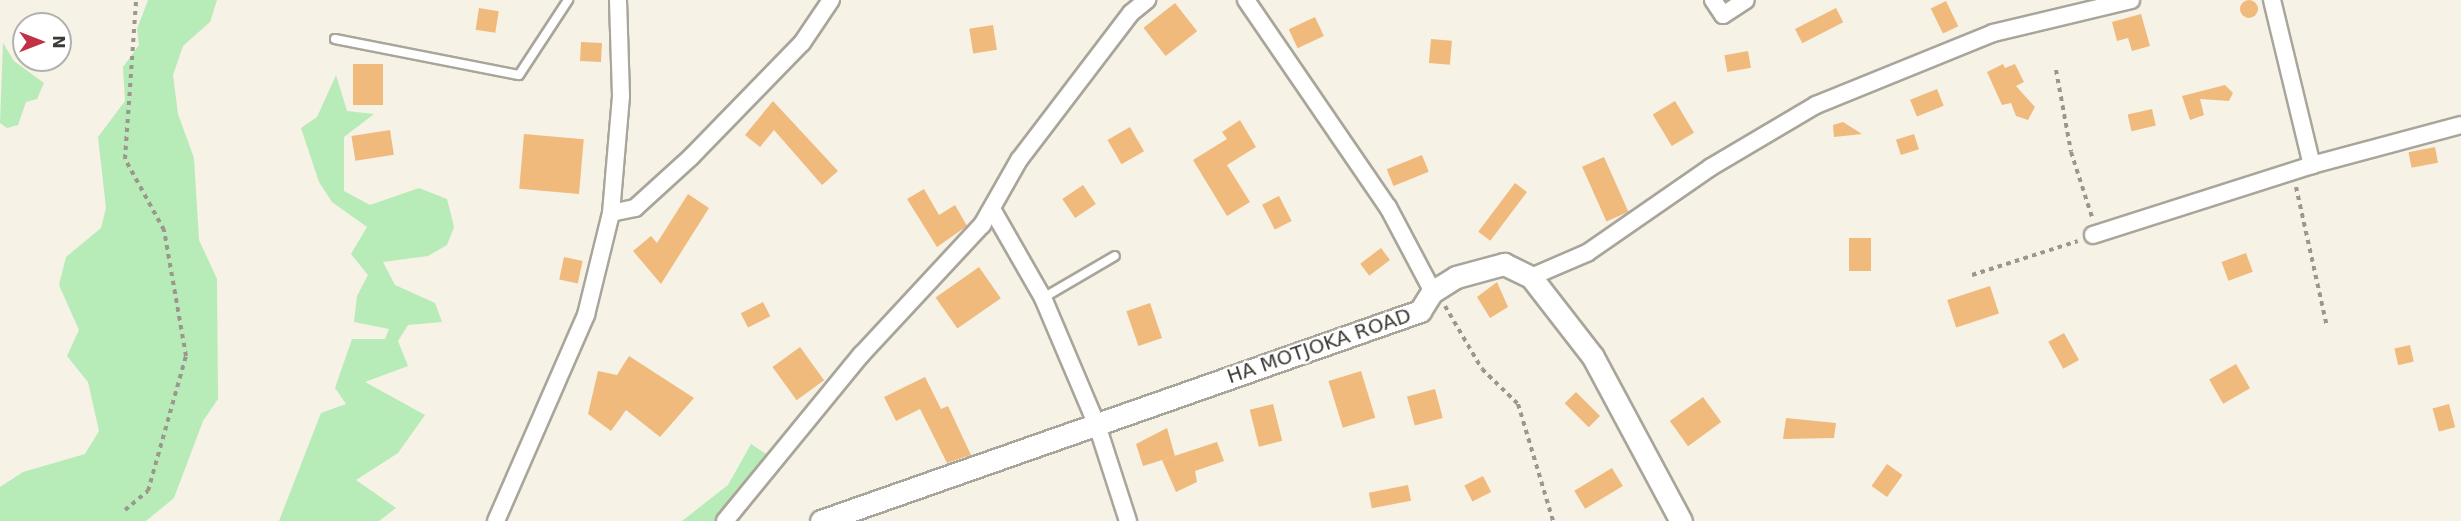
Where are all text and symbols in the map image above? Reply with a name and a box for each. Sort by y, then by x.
north arrow [12,12,72,72]
text: N [49,35,68,49]
street label: HA MOTJOKA ROAD [1224,303,1414,389]

